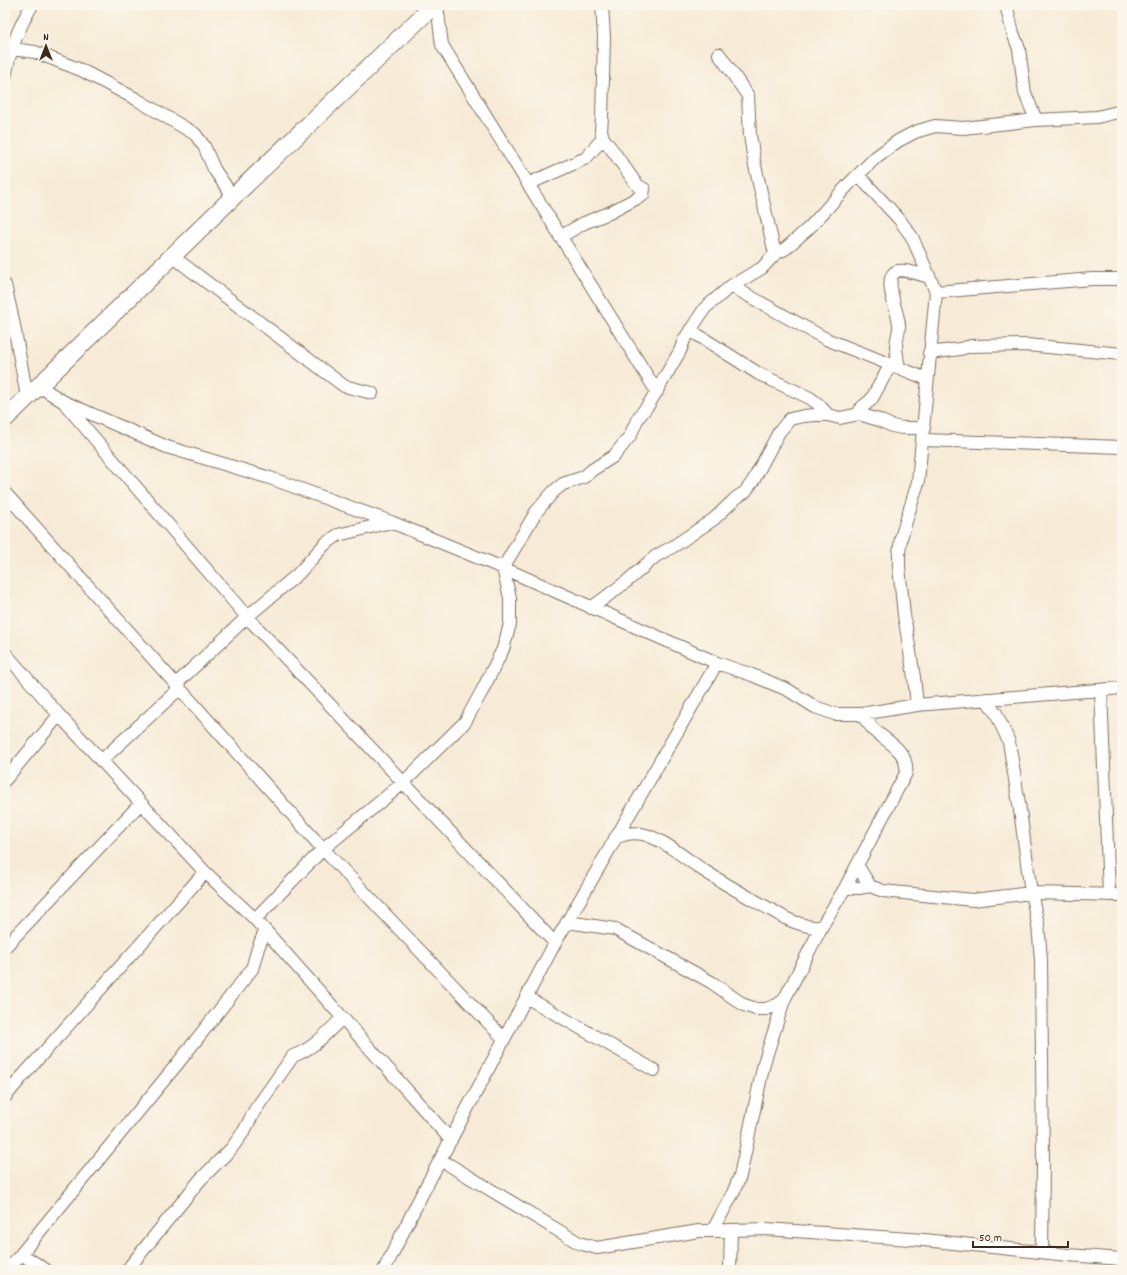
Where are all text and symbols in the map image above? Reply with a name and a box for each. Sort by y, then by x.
north arrow [26,26,66,66]
text: N [43,30,49,46]
scale bar [973,1223,1068,1249]
text: 50 m [979,1230,1002,1247]

